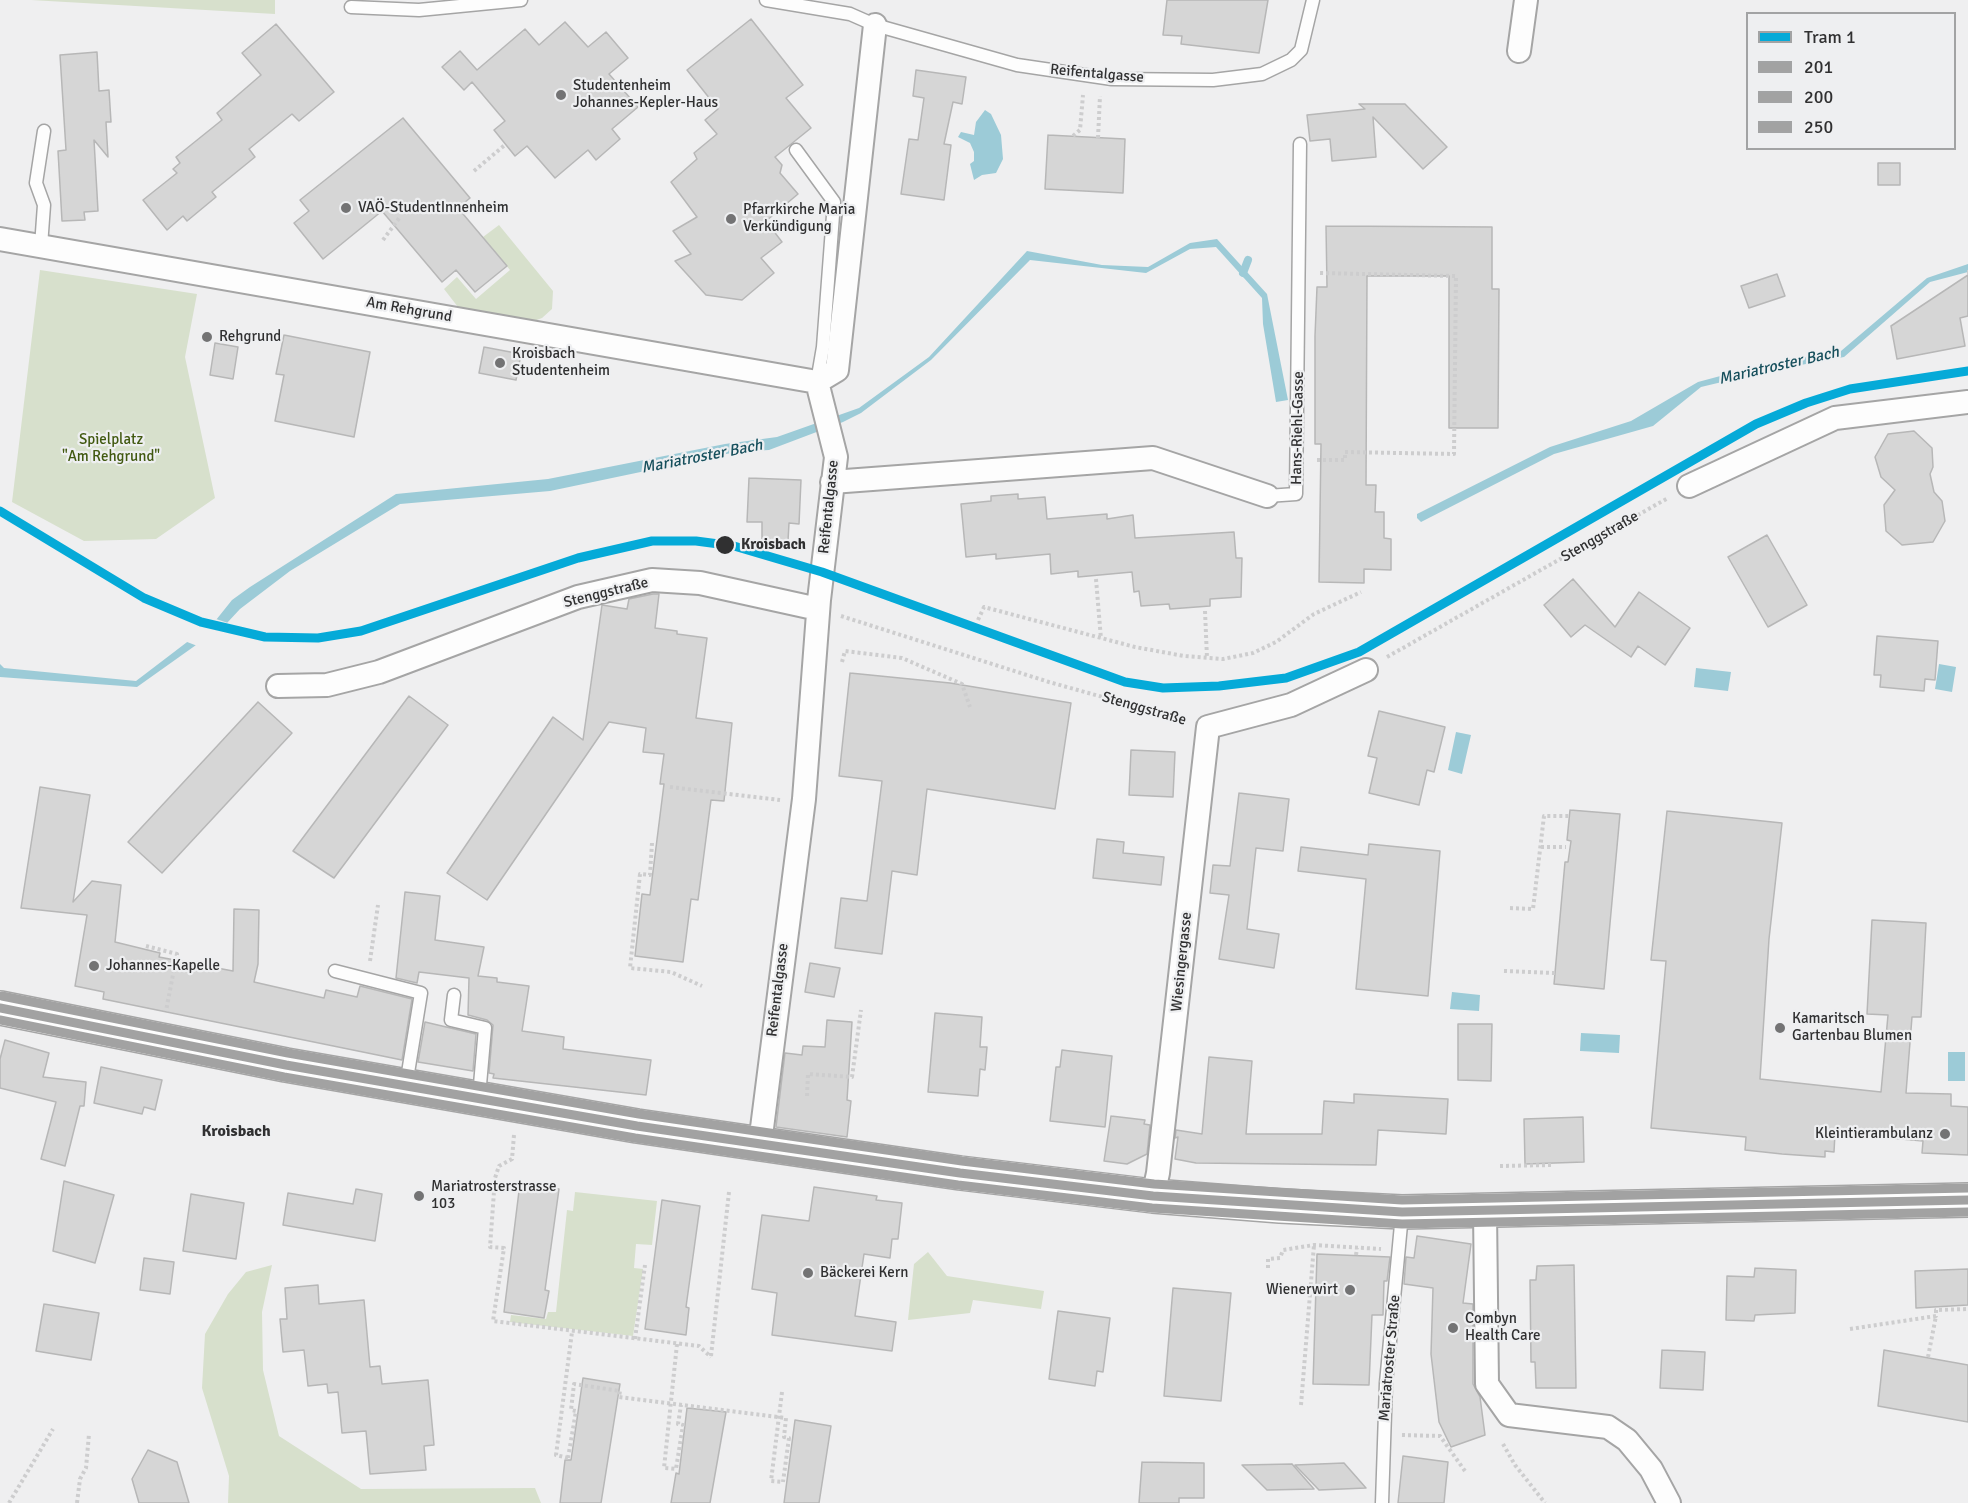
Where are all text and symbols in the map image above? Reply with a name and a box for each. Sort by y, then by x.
legend [1746,12,1956,150]
text: Tram 1 [1804,26,1856,48]
text: 201 [1804,56,1833,78]
street label: Reifentalgasse [1049,61,1145,87]
place label: Studentenheim Johannes-Kepler-Haus [573,77,718,112]
text: 200 [1804,86,1833,108]
marker: Studentenheim Johannes-Kepler-Haus [554,88,568,102]
text: 250 [1804,116,1833,138]
place label: VAÖ-StudentInnenheim [358,199,509,217]
marker: VAÖ-StudentInnenheim [339,201,353,215]
place label: Pfarrkirche Maria Verkündigung [743,201,855,236]
marker: Pfarrkirche Maria Verkündigung [724,212,738,226]
street label: Am Rehgrund [365,294,453,326]
place label: Rehgrund [219,328,281,346]
marker: Rehgrund [200,330,214,344]
water label: Mariatroster Bach [1717,343,1841,389]
place label: Kroisbach Studentenheim [512,345,610,380]
marker: Kroisbach Studentenheim [493,356,507,370]
street label: Hans-Riehl-Gasse [1288,371,1308,485]
park label: Spielplatz "Am Rehgrund" [62,431,160,466]
water label: Mariatroster Bach [640,436,764,478]
street label: Reifentalgasse [815,459,843,555]
street label: Stenggstraße [1558,508,1642,566]
marker: Kroisbach [714,534,736,556]
place label: Kroisbach [741,536,806,554]
street label: Stenggstraße [562,574,650,612]
street label: Stenggstraße [1100,688,1188,730]
street label: Wiesingergasse [1168,911,1196,1013]
street label: Reifentalgasse [763,942,793,1038]
place label: Johannes-Kapelle [106,957,220,975]
marker: Johannes-Kapelle [87,959,101,973]
place label: Kamaritsch Gartenbau Blumen [1792,1010,1912,1045]
marker: Kamaritsch Gartenbau Blumen [1773,1021,1787,1035]
district label: Kroisbach [201,1122,271,1142]
place label: Kleintierambulanz [1815,1125,1933,1143]
marker: Kleintierambulanz [1938,1127,1952,1141]
place label: Mariatrosterstrasse 103 [431,1178,556,1213]
marker: Mariatrosterstrasse 103 [412,1189,426,1203]
place label: Bäckerei Kern [820,1264,908,1282]
marker: Bäckerei Kern [801,1266,815,1280]
place label: Wienerwirt [1266,1281,1338,1299]
marker: Wienerwirt [1343,1283,1357,1297]
street label: Mariatroster Straße [1376,1294,1404,1422]
place label: Combyn Health Care [1465,1310,1540,1345]
marker: Combyn Health Care [1446,1321,1460,1335]

